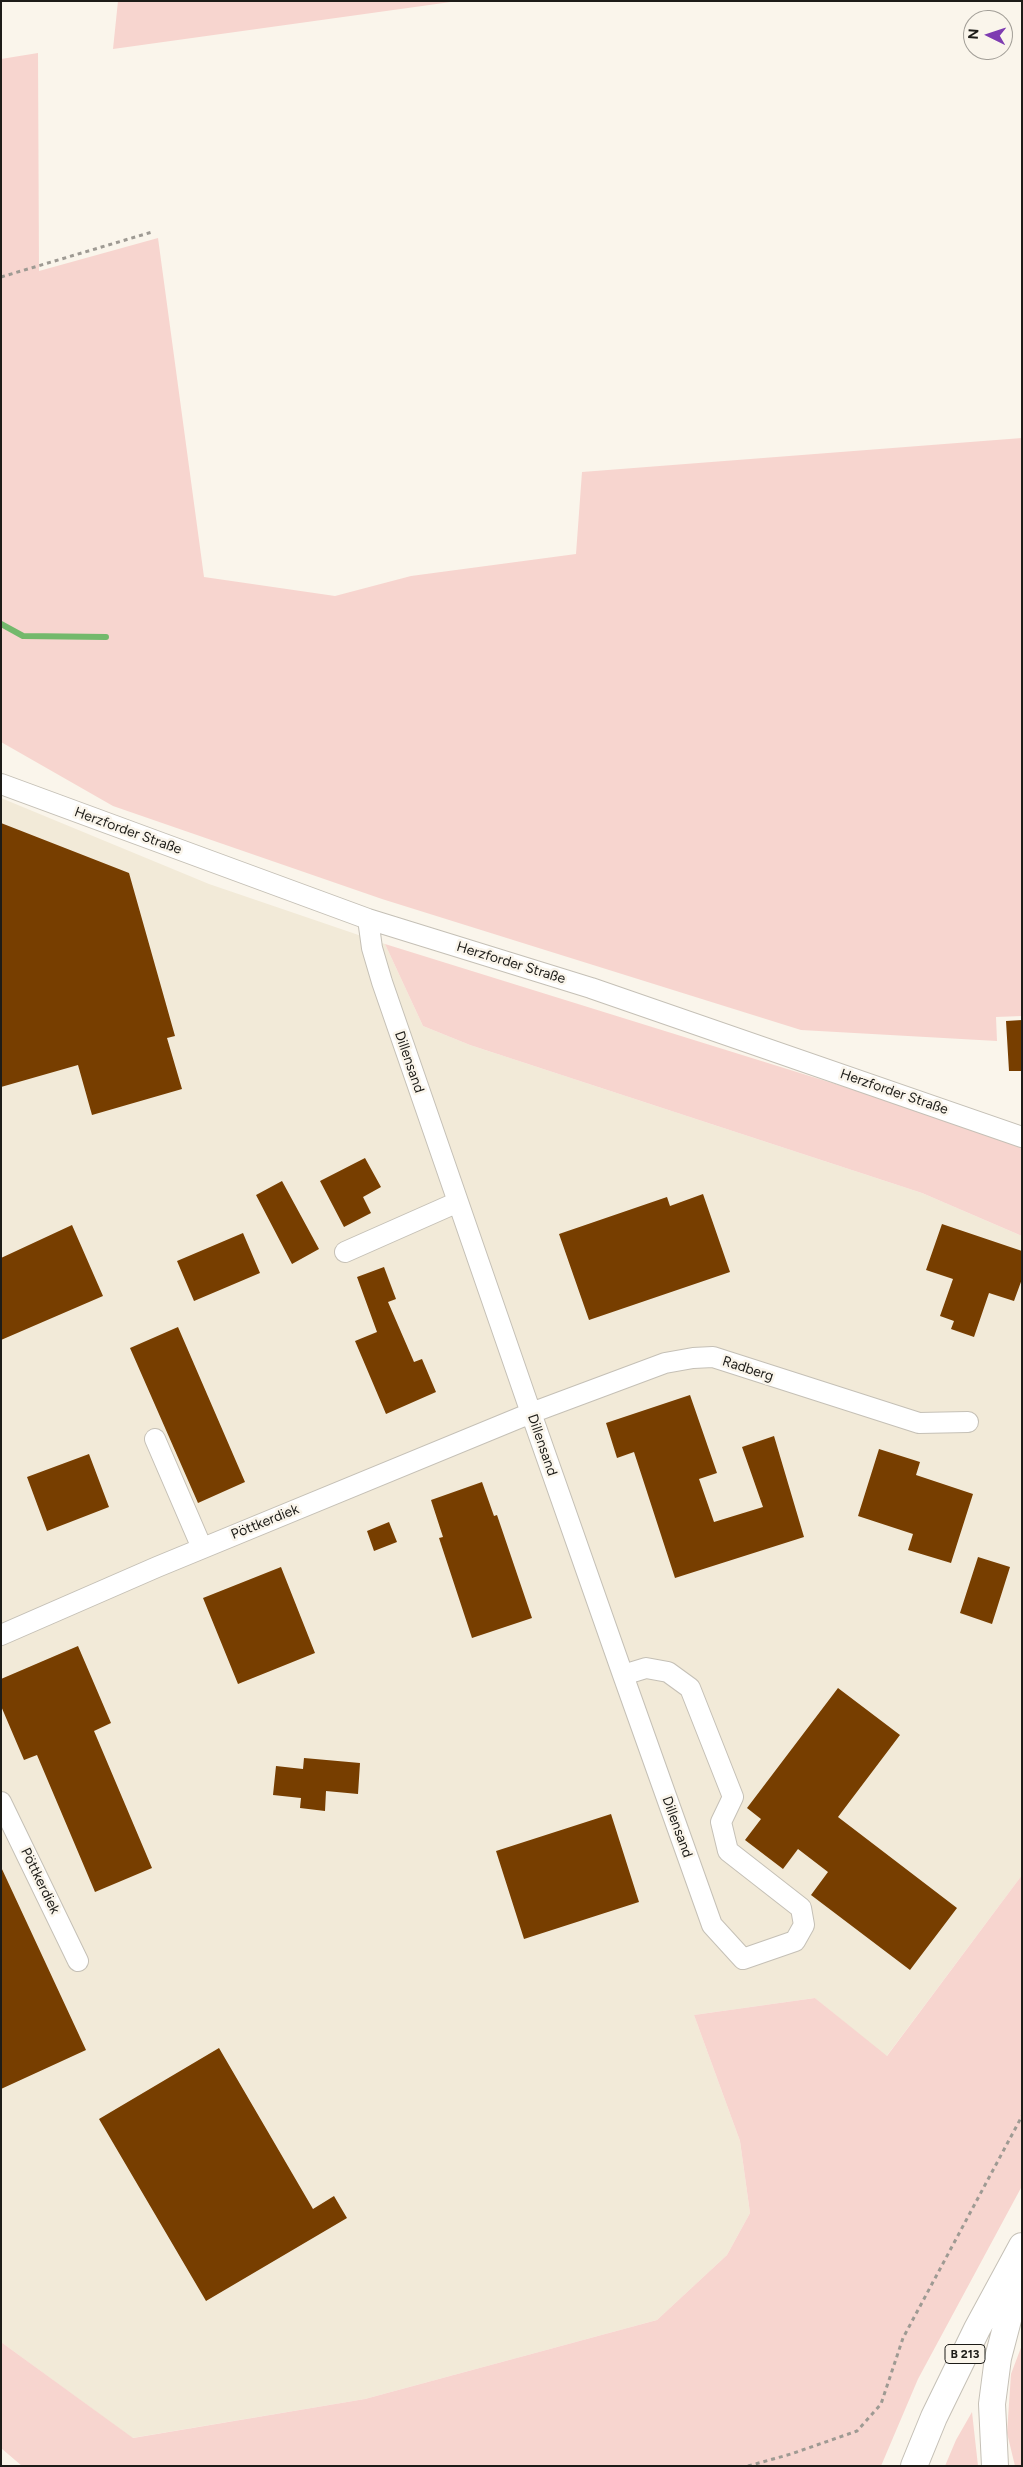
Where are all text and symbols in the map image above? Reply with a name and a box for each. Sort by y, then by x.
north arrow [963,10,1013,60]
text: N [965,28,982,40]
street label: Herzforder Straße [72,804,184,858]
street label: Herzforder Straße [454,938,568,988]
street label: Dillensand [391,1029,427,1095]
street label: Herzforder Straße [838,1066,950,1118]
street label: Radberg [720,1353,776,1385]
street label: Dillensand [524,1412,560,1478]
street label: Pöttkerdiek [229,1501,301,1543]
street label: Dillensand [658,1794,696,1860]
street label: Pöttkerdiek [17,1845,63,1917]
road number: B 213 [945,2344,985,2364]

